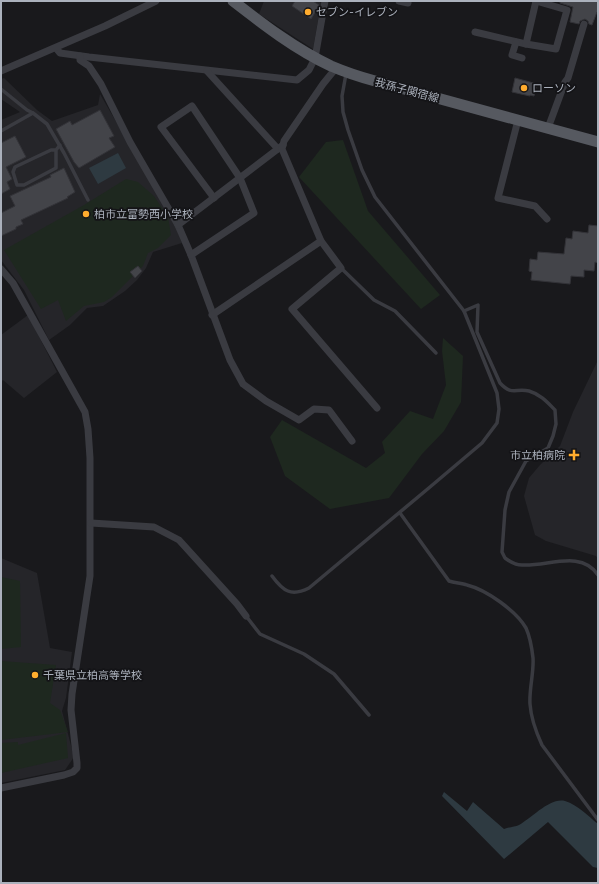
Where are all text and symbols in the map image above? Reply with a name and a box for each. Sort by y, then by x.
place label: セブン-イレブン [316,5,398,19]
marker: セブン-イレブン [303,7,313,17]
street label: 我孫子関宿線 [373,75,441,105]
place label: ローソン [532,81,576,95]
marker: ローソン [519,83,529,93]
place label: 柏市立富勢西小学校 [94,207,193,221]
marker: 柏市立富勢西小学校 [81,209,91,219]
place label: 市立柏病院 [510,448,565,462]
marker: 市立柏病院 [568,449,580,461]
place label: 千葉県立柏高等学校 [43,668,142,682]
marker: 千葉県立柏高等学校 [30,670,40,680]

